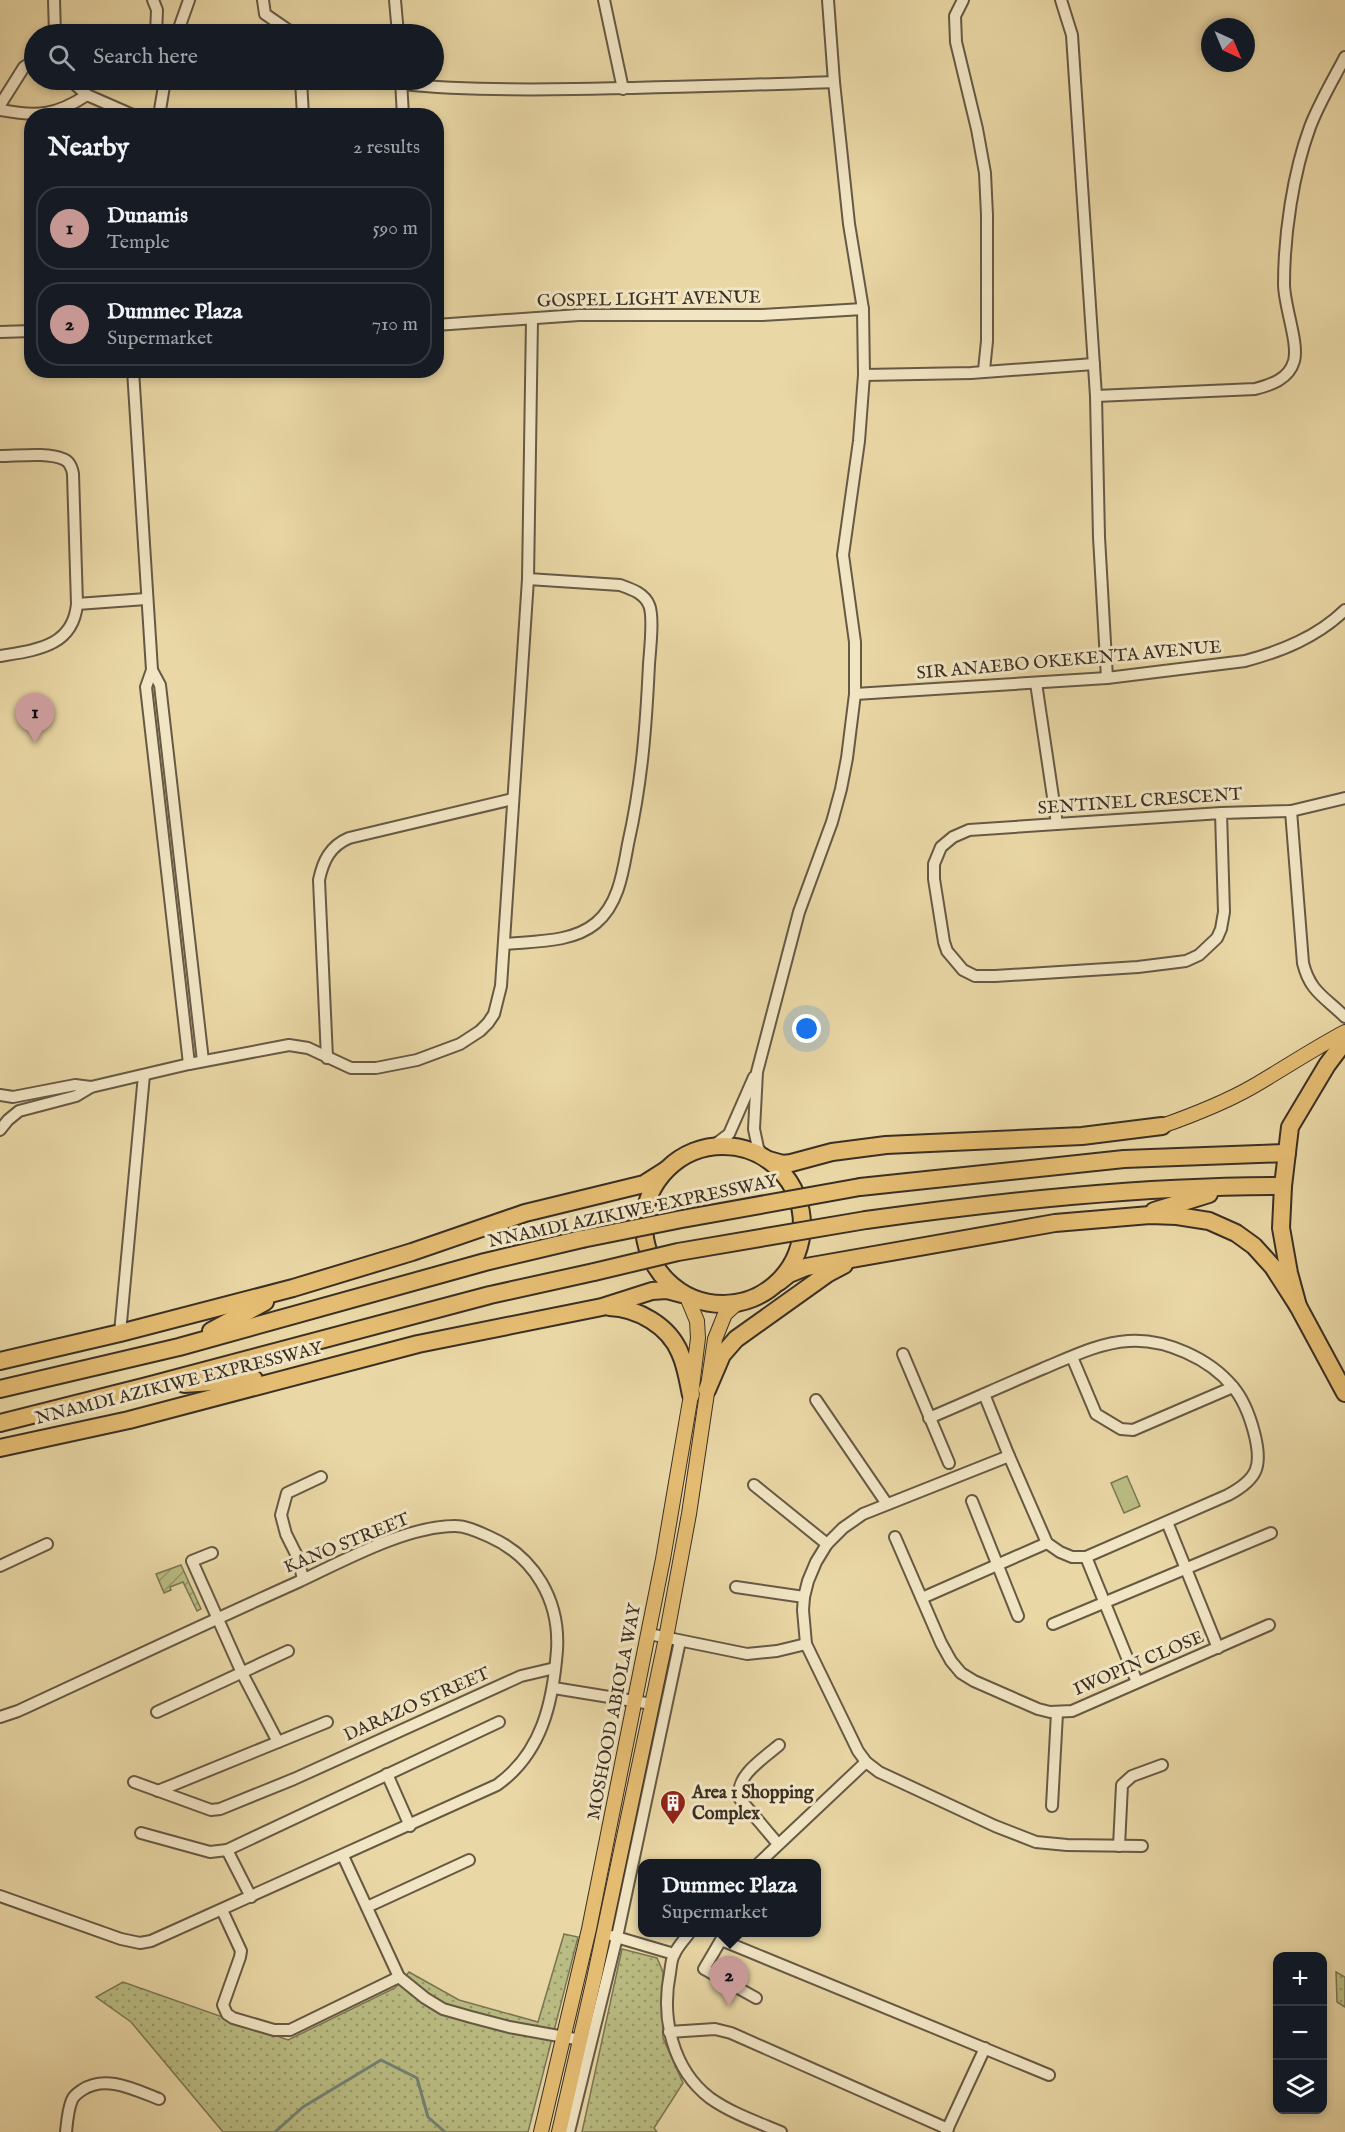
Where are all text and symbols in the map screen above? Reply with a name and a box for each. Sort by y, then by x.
north arrow [1201,18,1255,72]
search box [24,24,444,90]
icon: search [45,41,78,74]
text: Search here [93,43,198,71]
text: Nearby [48,131,129,164]
text: 2 results [353,135,420,160]
text: Dunamis [107,202,188,230]
text: 1 [66,216,73,241]
text: 590 m [372,216,418,241]
text: Temple [107,230,170,255]
street label: GOSPEL LIGHT AVENUE [537,287,761,313]
text: Dummec Plaza [107,298,242,326]
text: 2 [65,312,74,337]
text: 710 m [372,312,418,337]
text: Supermarket [107,326,213,351]
street label: SIR ANAEBO OKEKENTA AVENUE [915,636,1223,686]
pin: 1 [15,694,54,743]
street label: SENTINEL CRESCENT [1037,783,1243,821]
your location [792,1014,821,1043]
street label: NNAMDI AZIKIWE EXPRESSWAY [486,1170,780,1254]
street label: NNAMDI AZIKIWE EXPRESSWAY [33,1337,326,1431]
street label: KANO STREET [281,1508,413,1580]
street label: MOSHOOD ABIOLA WAY [583,1601,647,1822]
street label: IWOPIN CLOSE [1070,1626,1208,1702]
street label: DARAZO STREET [340,1662,494,1748]
place label: Area 1 Shopping Complex [691,1782,815,1826]
building icon: Area 1 Shopping Complex [658,1788,688,1826]
popup [638,1859,821,1937]
text: Dummec Plaza [662,1872,797,1900]
text: Supermarket [662,1900,768,1925]
map controls [1273,1952,1327,2114]
button: + [1273,1952,1327,2006]
pin: 2 [710,1956,748,2006]
button: − [1273,2006,1327,2060]
button: layers [1273,2060,1327,2114]

